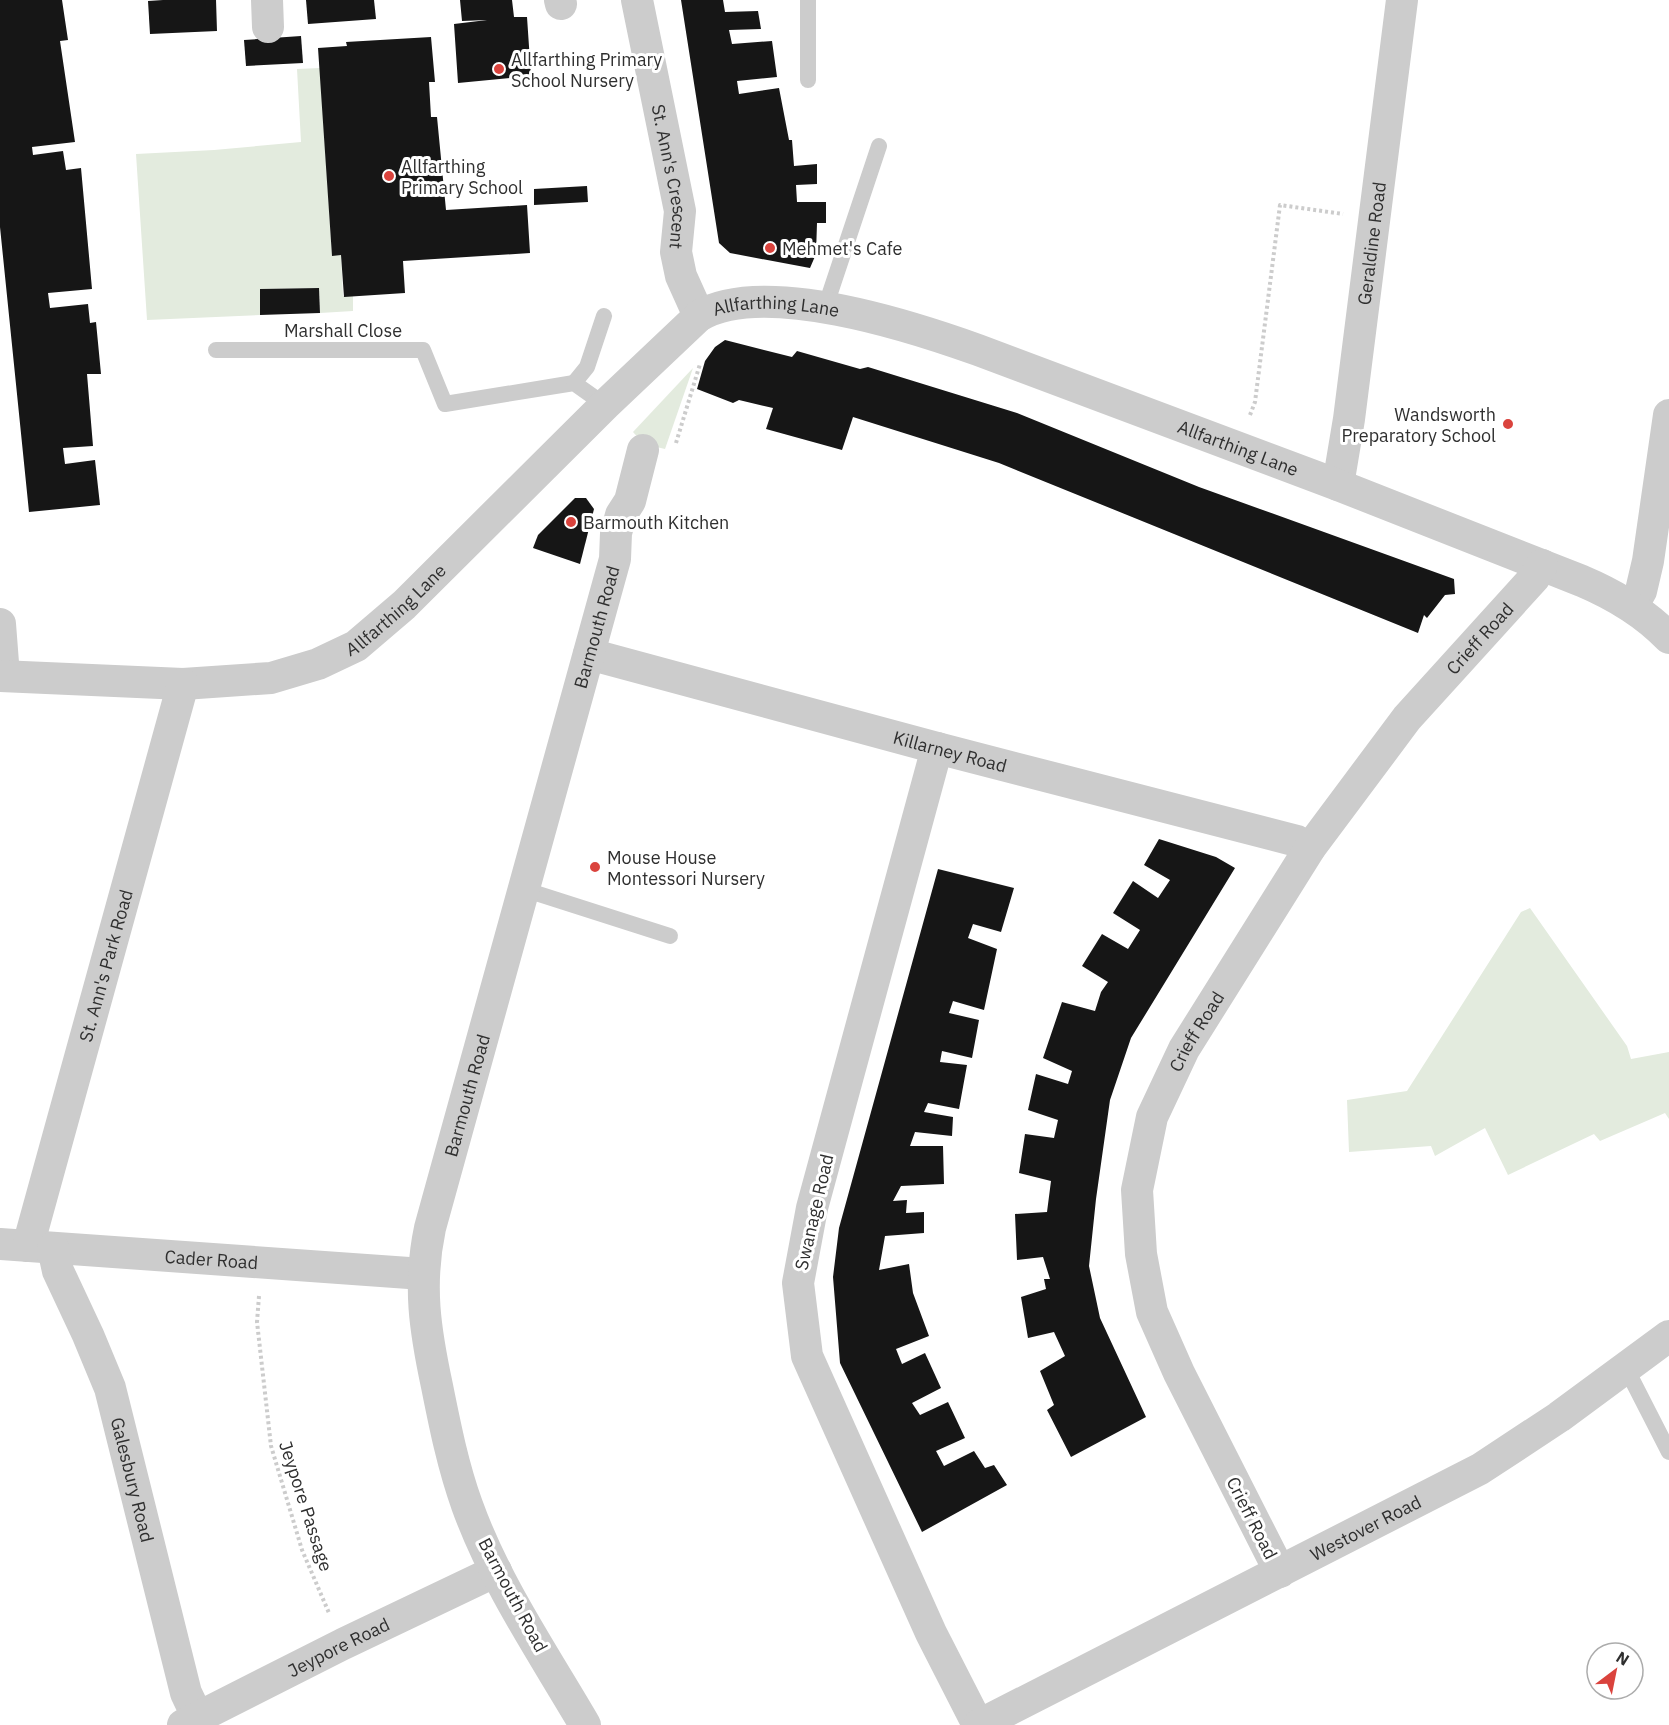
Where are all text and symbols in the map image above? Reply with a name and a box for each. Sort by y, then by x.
place label: Allfarthing Primary School Nursery [511,48,662,92]
marker: Allfarthing Primary School Nursery [492,62,506,76]
street label: St. Ann's Crescent [647,102,692,250]
place label: Allfarthing Primary School [401,155,523,199]
marker: Allfarthing Primary School [382,169,396,183]
street label: Geraldine Road [1352,180,1390,306]
place label: Mehmet's Cafe [782,237,903,260]
marker: Mehmet's Cafe [763,241,777,255]
street label: Allfarthing Lane [710,290,841,321]
street label: Marshall Close [284,319,402,342]
place label: Wandsworth Preparatory School [1342,403,1496,447]
street label: Allfarthing Lane [1175,414,1302,481]
marker: Wandsworth Preparatory School [1501,417,1515,431]
place label: Barmouth Kitchen [583,511,729,534]
marker: Barmouth Kitchen [564,515,578,529]
street label: Allfarthing Lane [342,559,450,661]
street label: Barmouth Road [568,563,624,691]
street label: Crieff Road [1441,597,1518,679]
street label: Killarney Road [891,725,1009,777]
place label: Mouse House Montessori Nursery [607,846,765,890]
marker: Mouse House Montessori Nursery [588,860,602,874]
street label: St. Ann's Park Road [73,887,137,1044]
street label: Crieff Road [1164,987,1229,1075]
street label: Barmouth Road [439,1031,495,1159]
street label: Swanage Road [789,1152,839,1272]
street label: Cader Road [164,1244,259,1274]
street label: Galesbury Road [106,1415,159,1544]
street label: Jeypore Passage [274,1438,338,1574]
street label: Crieff Road [1221,1473,1283,1563]
street label: Westover Road [1306,1490,1425,1565]
street label: Barmouth Road [473,1534,553,1656]
street label: Jeypore Road [284,1612,393,1682]
north arrow [1585,1641,1645,1701]
text: N [1613,1647,1633,1670]

